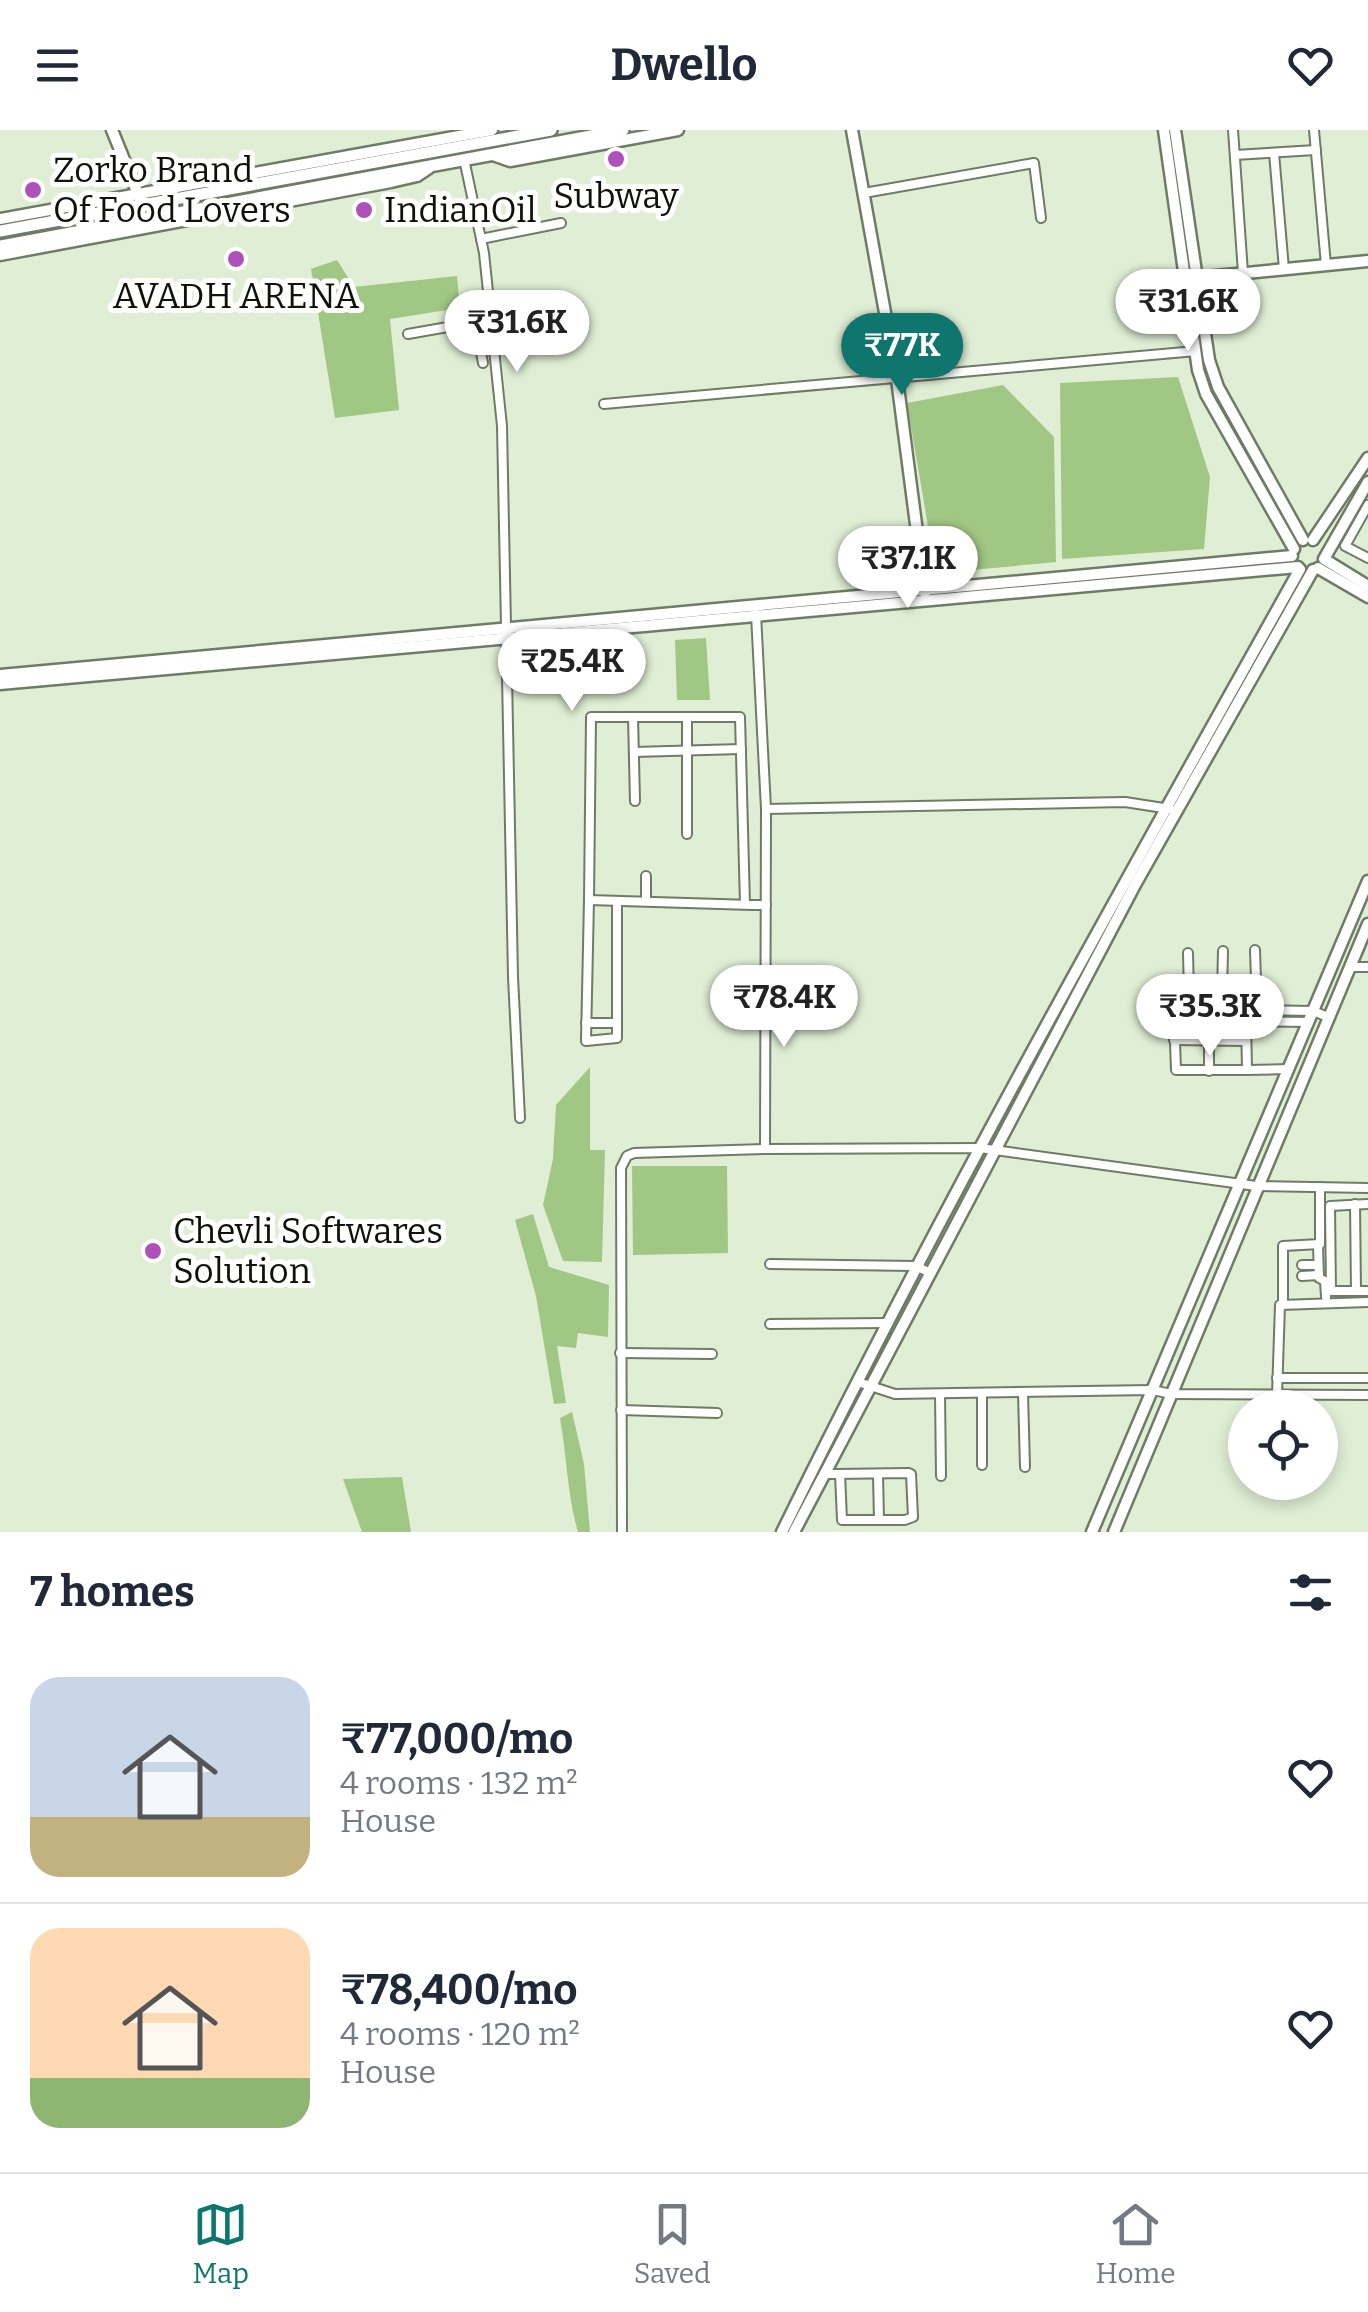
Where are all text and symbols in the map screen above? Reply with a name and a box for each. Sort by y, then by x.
icon: menu [30,38,85,93]
text: Dwello [610,38,758,92]
icon: heart [1283,38,1338,93]
marker: Subway [605,148,627,170]
place label: Zorko Brand Of Food Lovers [53,149,291,231]
place label: Subway [553,175,679,217]
marker: Zorko Brand Of Food Lovers [22,179,44,201]
place label: IndianOil [384,189,537,231]
marker: IndianOil [353,199,375,221]
marker: AVADH ARENA [225,248,247,270]
pin: ₹31.6K [1107,269,1269,354]
place label: AVADH ARENA [113,275,359,317]
text: ₹31.6K [1137,282,1239,320]
pin: ₹31.6K [436,290,598,375]
text: ₹31.6K [466,303,568,341]
pin: ₹77K [843,313,961,398]
text: ₹77K [863,326,941,364]
pin: ₹37.1K [827,526,989,611]
text: ₹37.1K [860,539,956,577]
pin: ₹25.4K [491,629,653,714]
text: ₹25.4K [520,642,624,680]
pin: ₹78.4K [703,965,865,1050]
pin: ₹35.3K [1129,974,1291,1059]
text: ₹78.4K [732,978,836,1016]
text: ₹35.3K [1158,987,1262,1025]
place label: Chevli Softwares Solution [173,1210,443,1292]
marker: Chevli Softwares Solution [142,1240,164,1262]
map controls [1228,1390,1338,1500]
button: locate [1228,1390,1338,1500]
icon: filters [1283,1565,1338,1620]
text: 7 homes [30,1567,195,1617]
text: ₹77,000/mo [340,1714,573,1764]
icon: home [110,1717,230,1837]
icon: heart [1283,1750,1338,1805]
text: 4 rooms · 132 m² [340,1764,578,1802]
text: House [340,1802,436,1840]
text: ₹78,400/mo [340,1965,577,2015]
icon: home [110,1968,230,2088]
icon: heart [1283,2001,1338,2056]
text: 4 rooms · 120 m² [340,2015,580,2053]
text: House [340,2053,436,2091]
tab: Map [192,2197,249,2290]
tab: Saved [634,2197,711,2290]
tab: Home [1096,2197,1176,2290]

